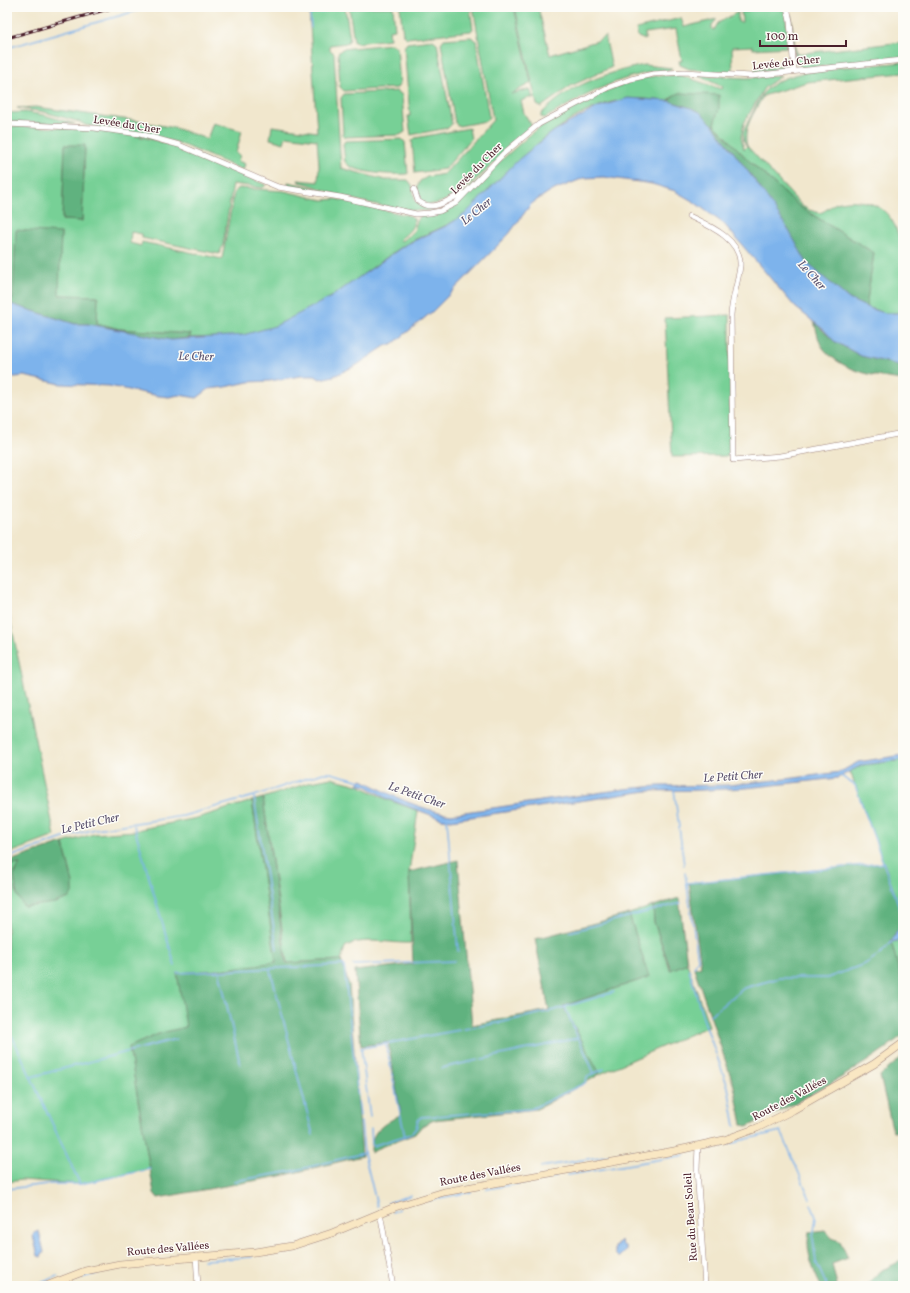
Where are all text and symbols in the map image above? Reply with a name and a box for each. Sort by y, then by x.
scale bar [760,22,846,48]
text: 100 m [766,29,799,45]
street label: Levée du Cher [752,52,821,74]
street label: Levée du Cher [92,113,162,138]
street label: Levée du Cher [448,140,507,198]
water label: Le Cher [458,194,496,229]
water label: Le Cher [793,257,829,295]
water label: Le Cher [178,349,214,365]
water label: Le Petit Cher [703,767,764,787]
water label: Le Petit Cher [386,779,448,813]
water label: Le Petit Cher [59,809,122,838]
street label: Route des Vallées [750,1073,830,1125]
street label: Route des Vallées [438,1160,522,1191]
street label: Rue du Beau Soleil [681,1172,702,1262]
street label: Route des Vallées [126,1238,210,1261]

